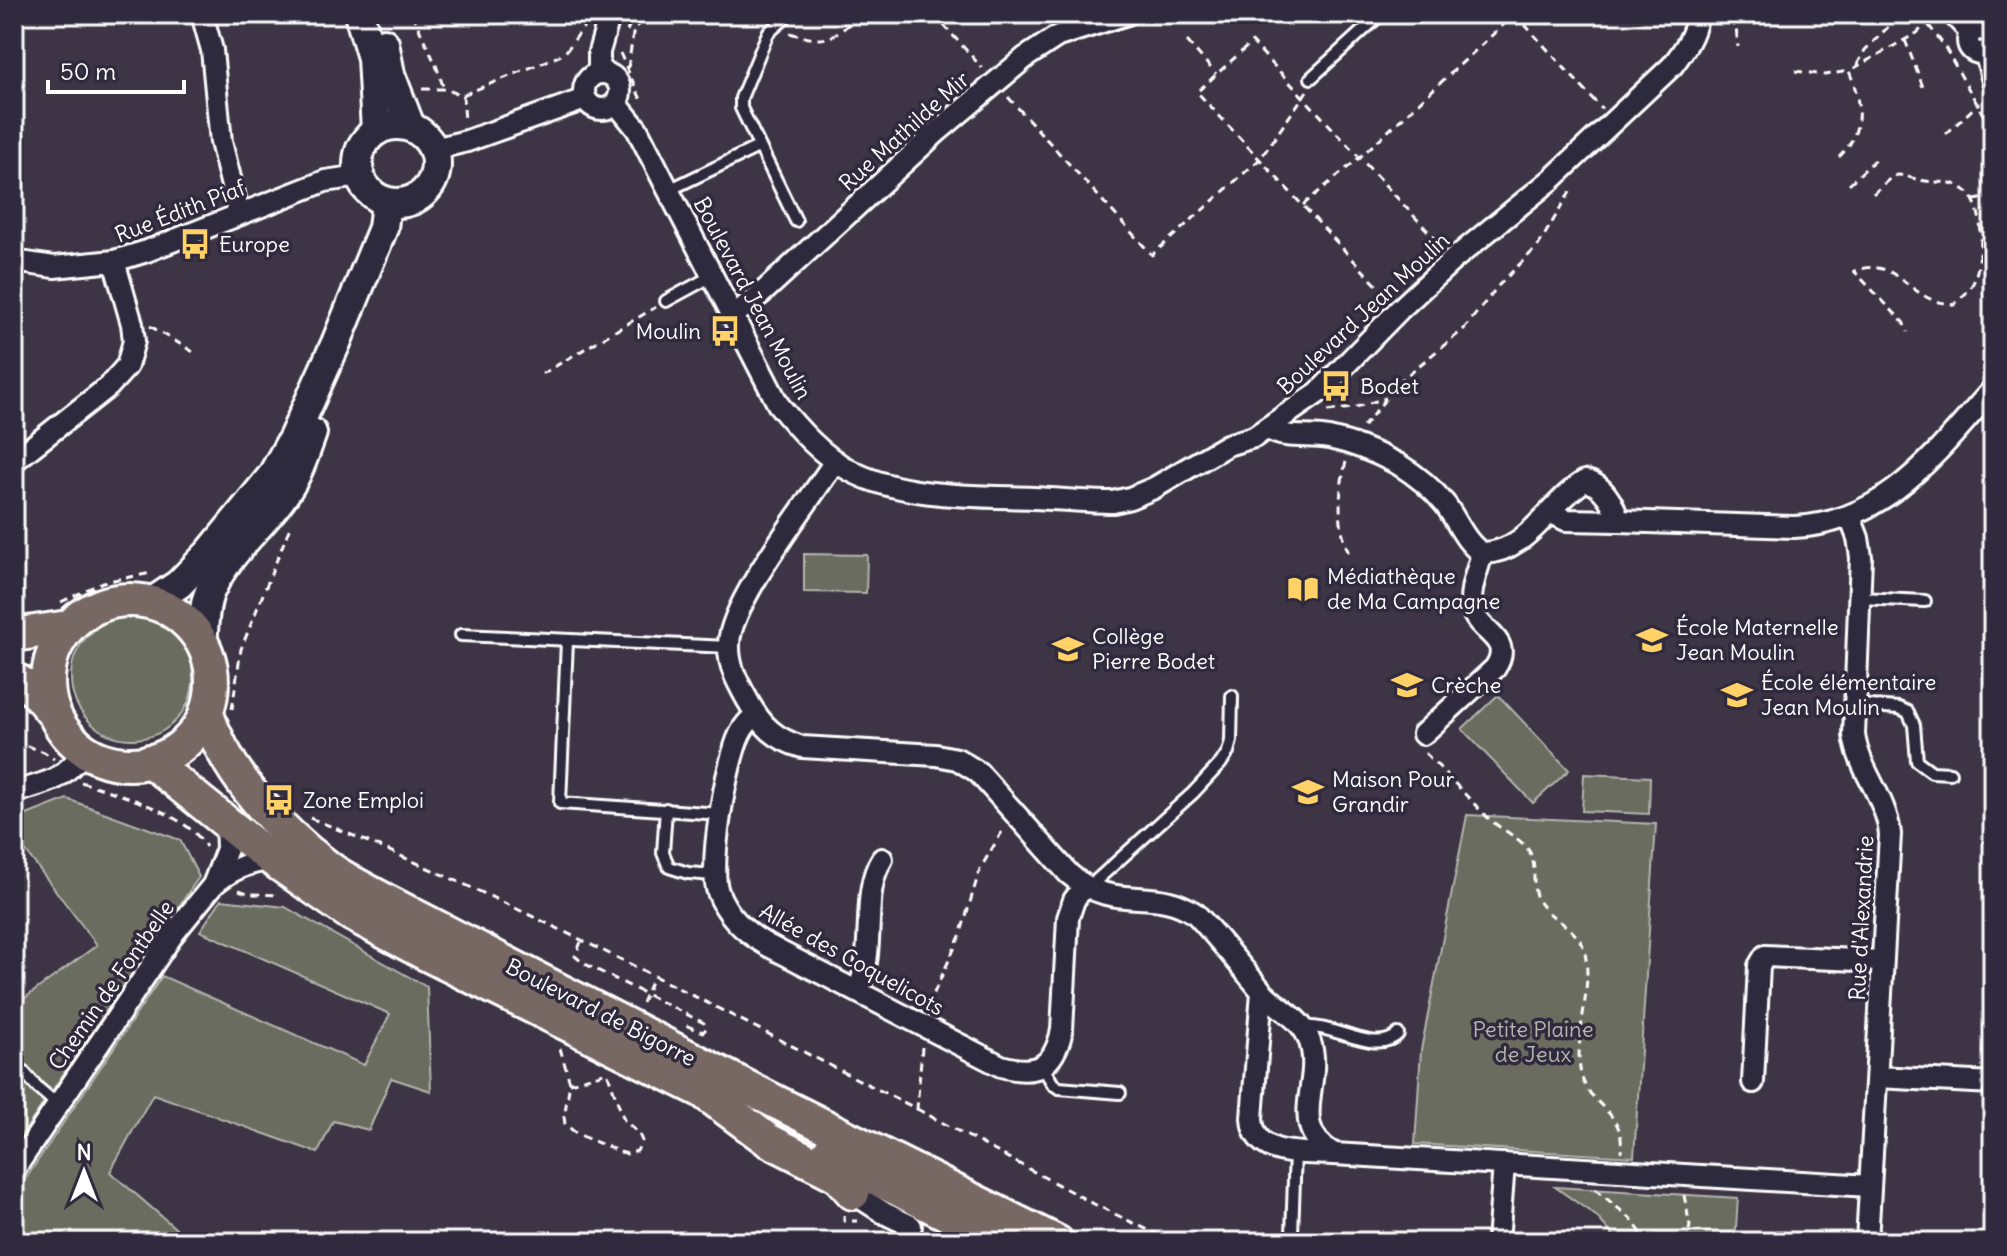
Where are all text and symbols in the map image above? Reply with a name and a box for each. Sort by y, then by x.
scale bar [48,44,184,94]
text: 50 m [60,56,116,86]
street label: Rue Mathilde Mir [833,65,975,197]
street label: Rue Édith Piaf [111,173,250,249]
street label: Boulevard Jean Moulin [688,192,818,404]
street label: Boulevard Jean Moulin [1271,226,1455,400]
bus stop icon: Europe [178,227,212,261]
place label: Europe [219,230,290,258]
bus stop icon: Moulin [708,314,742,348]
place label: Moulin [636,317,701,345]
bus stop icon: Bodet [1319,369,1353,403]
place label: Bodet [1360,372,1419,400]
place label: Médiathèque de Ma Campagne [1327,562,1500,615]
library icon: Médiathèque de Ma Campagne [1286,572,1320,606]
place label: École Maternelle Jean Moulin [1676,613,1839,666]
place label: Collège Pierre Bodet [1092,622,1215,675]
school or university icon: École Maternelle Jean Moulin [1635,623,1669,657]
school or university icon: Collège Pierre Bodet [1051,632,1085,666]
school or university icon: Crèche [1390,668,1424,702]
place label: École élémentaire Jean Moulin [1761,668,1936,721]
place label: Crèche [1431,671,1501,699]
school or university icon: École élémentaire Jean Moulin [1720,678,1754,712]
place label: Maison Pour Grandir [1332,765,1454,818]
school or university icon: Maison Pour Grandir [1291,775,1325,809]
bus stop icon: Zone Emploi [262,783,296,817]
place label: Zone Emploi [303,786,424,814]
street label: Rue d'Alexandrie [1843,835,1879,1001]
street label: Chemin de Fontbelle [42,895,180,1075]
street label: Allée des Coquelicots [755,897,949,1021]
street label: Boulevard de Bigorre [501,952,701,1072]
park label: Petite Plaine de Jeux [1472,1015,1594,1068]
north arrow [44,1132,124,1212]
text: N [76,1138,92,1166]

